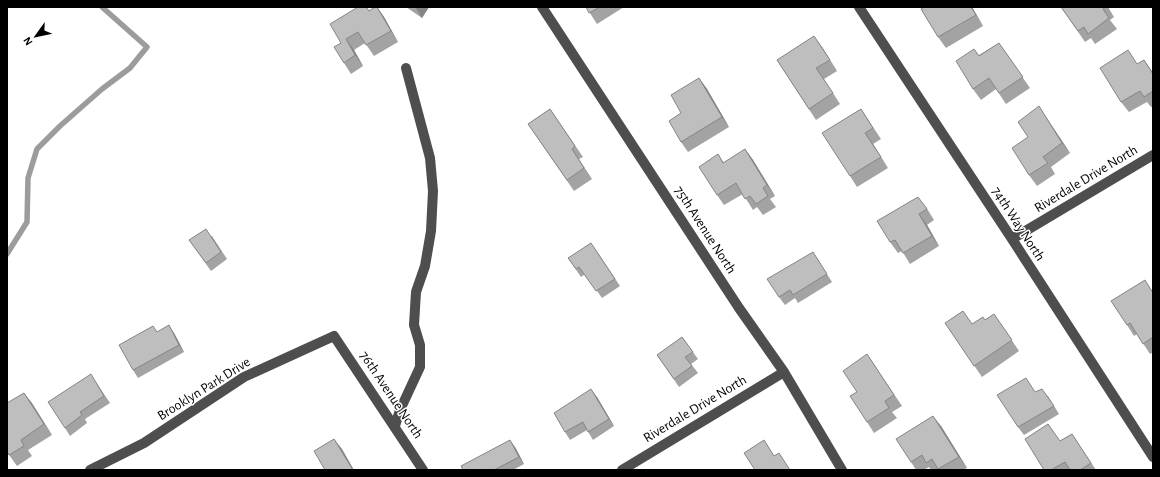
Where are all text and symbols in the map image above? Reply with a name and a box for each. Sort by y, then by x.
north arrow [16,16,56,56]
text: N [21,35,35,47]
street label: Riverdale Drive North [1032,143,1140,215]
street label: 75th Avenue North [672,184,738,276]
street label: 74th Way North [989,184,1047,264]
street label: 76th Avenue North [357,349,425,441]
street label: Brooklyn Park Drive [155,355,253,423]
street label: Riverdale Drive North [641,373,749,445]

